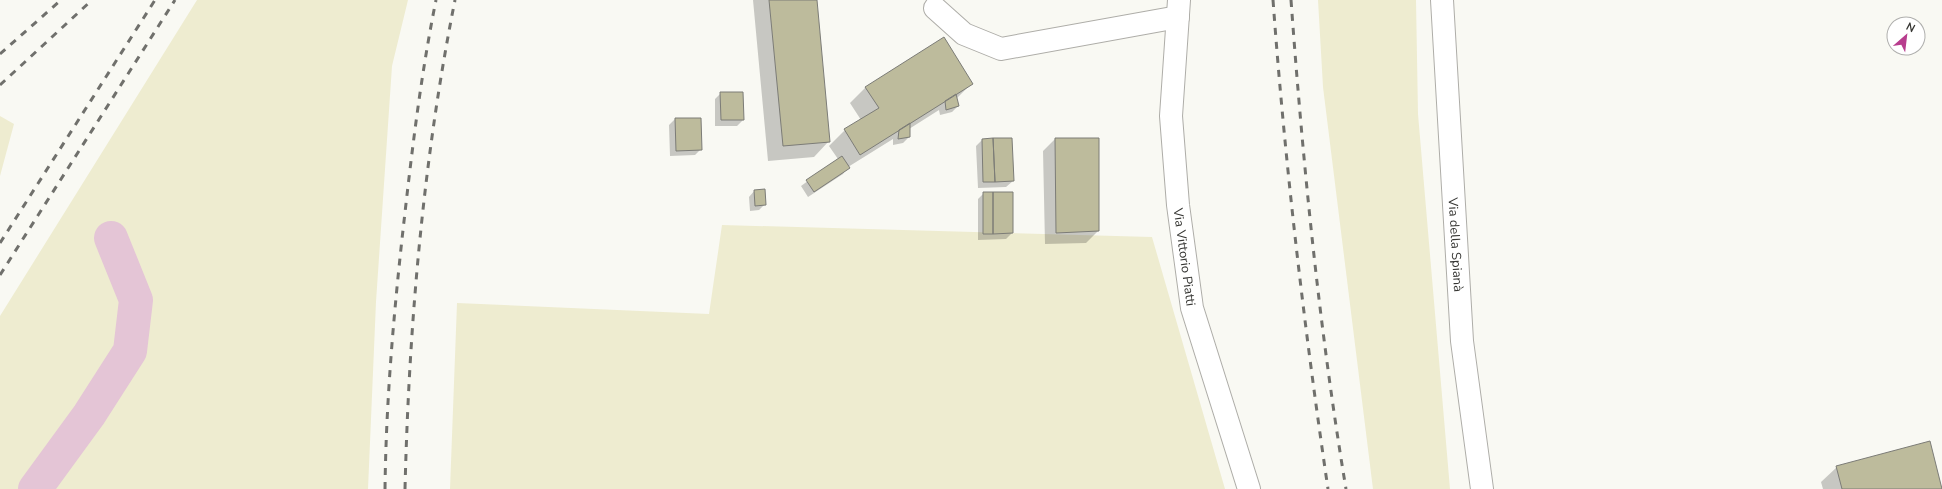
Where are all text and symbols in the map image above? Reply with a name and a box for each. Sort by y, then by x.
north arrow [1886,16,1926,56]
text: N [1903,19,1918,36]
street label: Via della Spianà [1444,196,1467,292]
street label: Via Vittorio Piatti [1168,206,1200,307]

